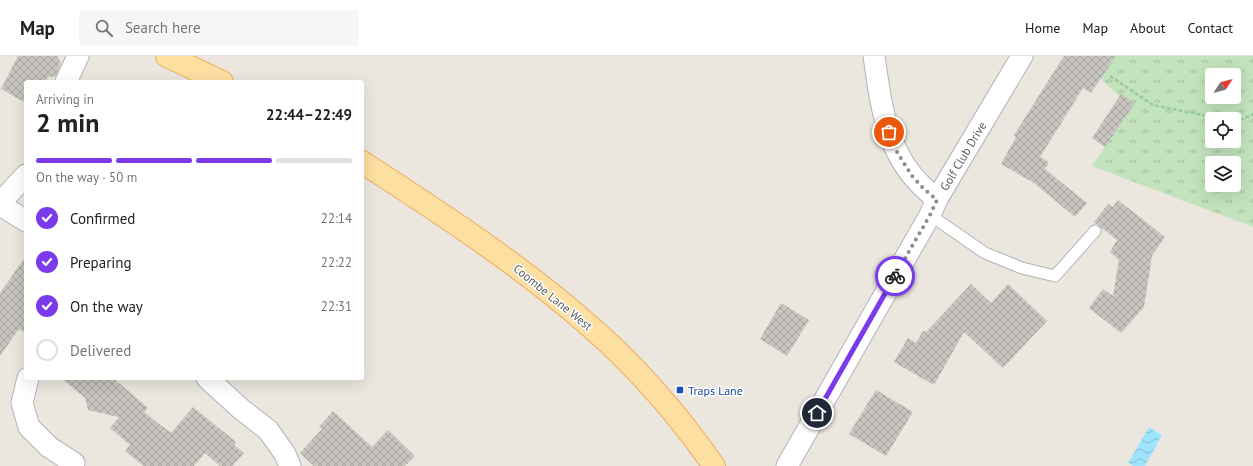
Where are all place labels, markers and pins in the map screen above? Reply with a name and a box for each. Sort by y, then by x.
pin [872,115,906,149]
place label: Traps Lane [688,383,743,398]
marker: Traps Lane [675,385,685,395]
pin [800,396,834,430]

